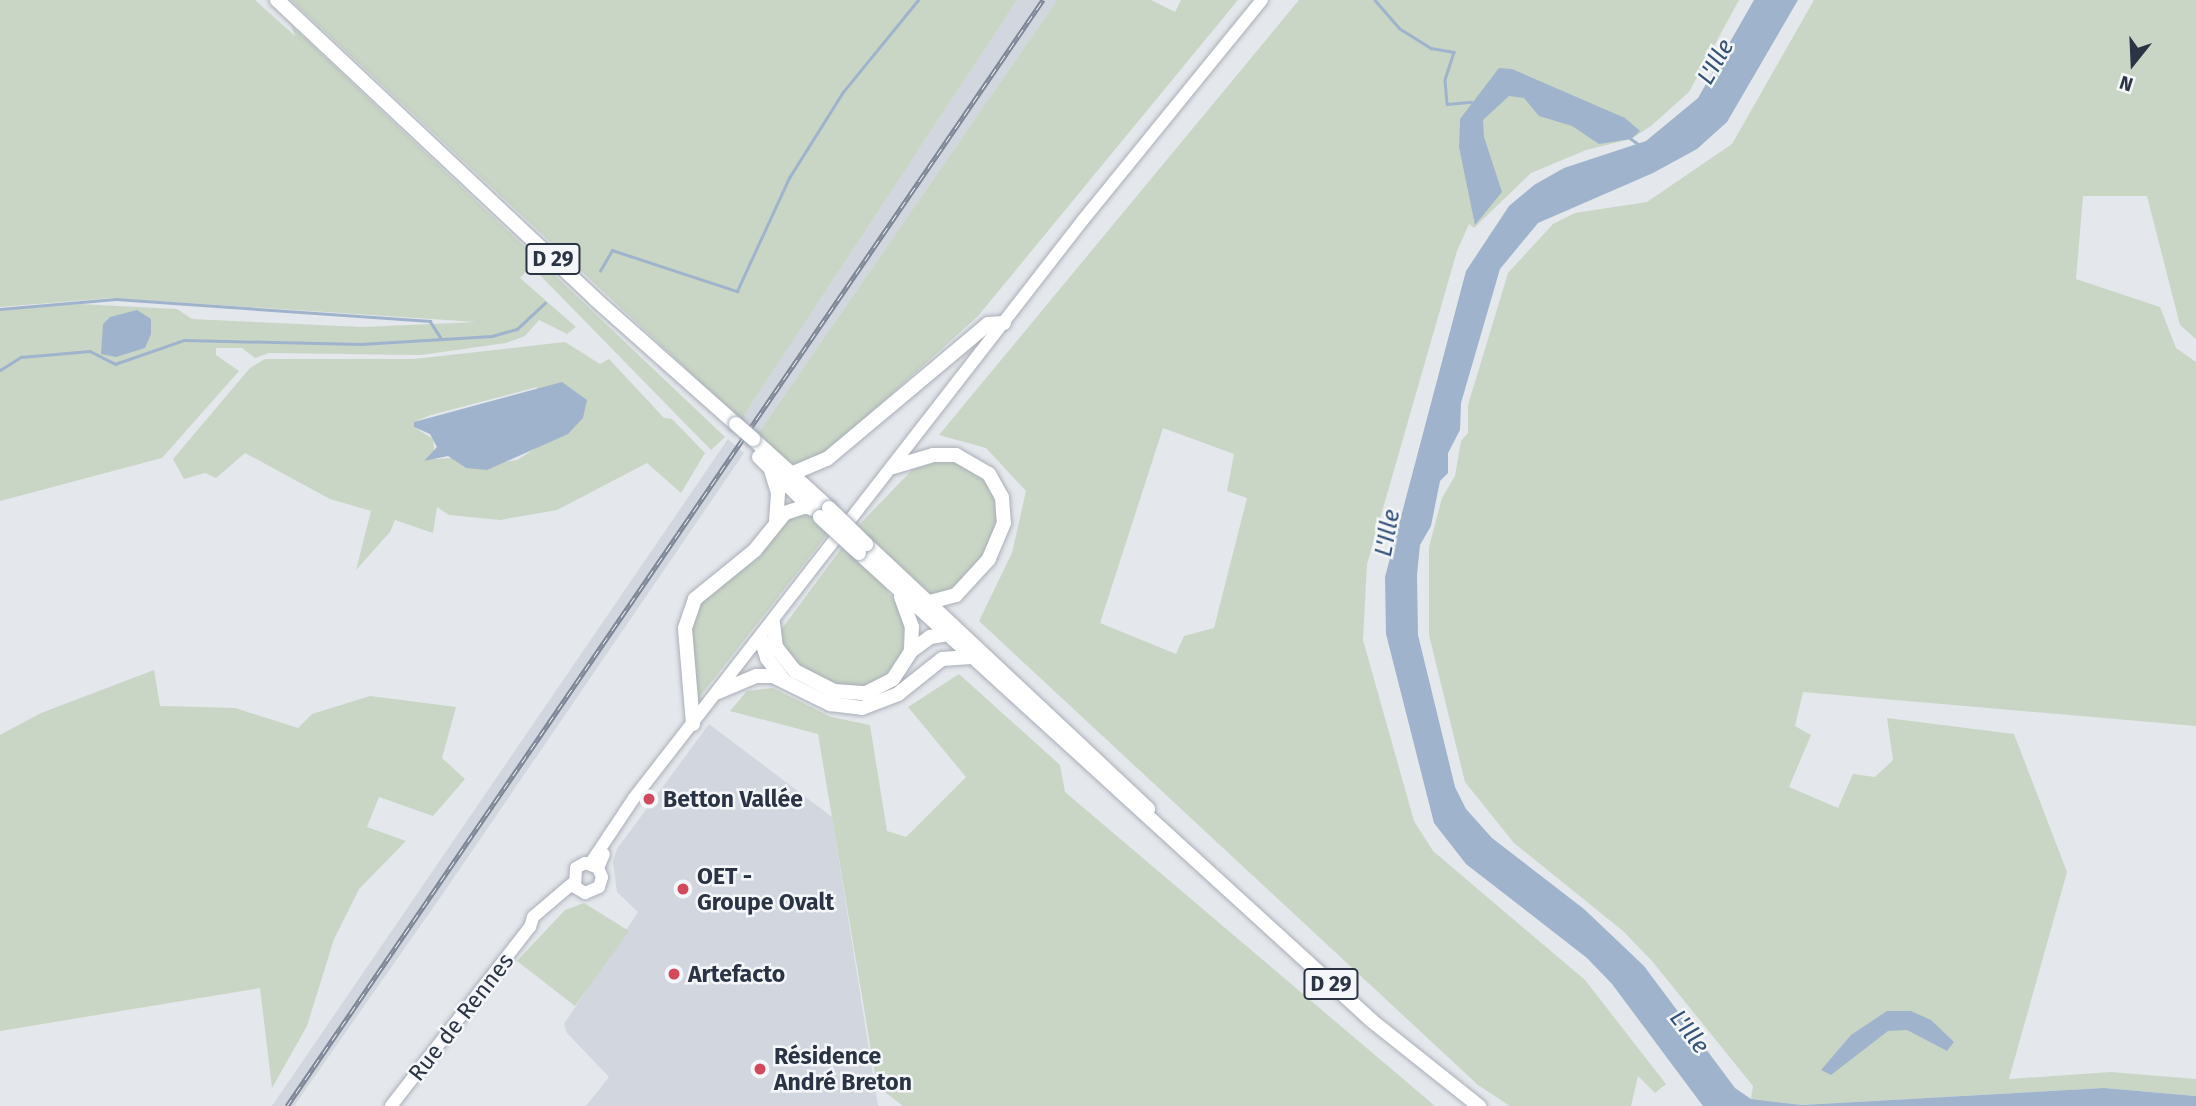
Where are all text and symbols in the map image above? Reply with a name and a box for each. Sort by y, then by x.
north arrow [2098,28,2168,98]
water label: L'Ille [1692,34,1740,90]
text: N [2117,71,2136,96]
road number: D 29 [525,242,581,276]
water label: L'Ille [1369,507,1407,559]
place label: Betton Vallée [663,785,803,813]
marker: Betton Vallée [641,791,657,807]
place label: OET - Groupe Ovalt [697,862,834,916]
marker: OET - Groupe Ovalt [675,881,691,897]
street label: Rue de Rennes [403,948,519,1086]
place label: Artefacto [688,960,785,988]
marker: Artefacto [666,966,682,982]
road number: D 29 [1303,967,1359,1002]
water label: L'Ille [1663,1004,1715,1060]
place label: Résidence André Breton [774,1042,912,1096]
marker: Résidence André Breton [752,1061,768,1077]

